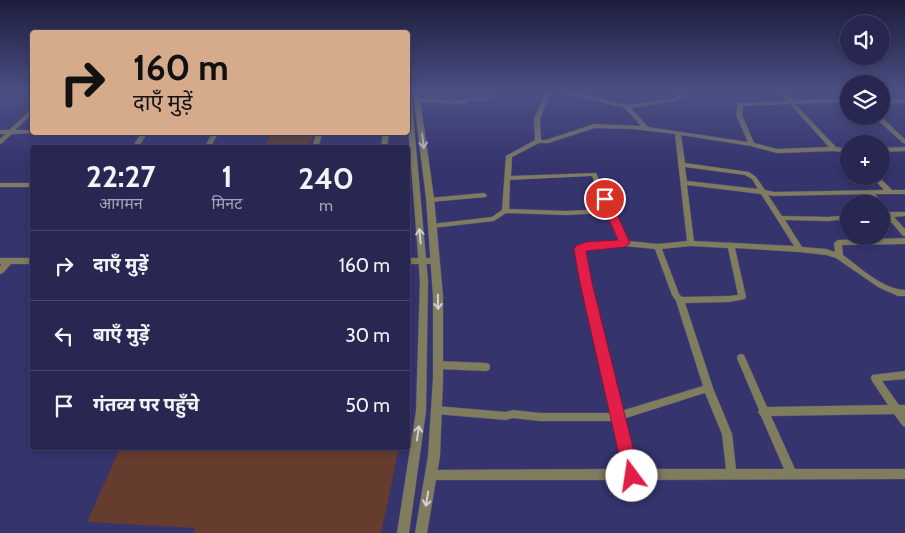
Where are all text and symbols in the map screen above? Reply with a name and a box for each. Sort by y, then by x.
map controls [840,15,890,245]
button: sound [840,15,890,65]
text: 160 m [133,46,229,89]
icon: right [50,50,115,115]
button: layers [840,75,890,125]
text: दाएँ मुड़ें [133,89,192,116]
one-way arrow [418,132,428,148]
button: + [840,135,890,185]
text: 22:27 [86,158,156,195]
text: 1 [221,158,232,195]
text: 240 [298,160,354,197]
pin [584,178,626,220]
icon: arrive [591,185,619,213]
text: आगमन [99,194,143,213]
text: मिनट [212,194,242,213]
button: − [840,195,890,245]
text: m [319,196,333,215]
one-way arrow [415,228,425,244]
icon: right [50,252,78,280]
text: दाएँ मुड़ें [93,253,148,276]
text: 160 m [339,254,390,277]
one-way arrow [433,294,442,310]
icon: left [50,322,78,350]
text: बाएँ मुड़ें [93,323,149,346]
text: 30 m [346,324,390,347]
icon: arrive [50,392,78,420]
text: गंतव्य पर पहुँचे [93,393,199,416]
text: 50 m [346,394,390,417]
one-way arrow [413,425,423,441]
position arrow [605,449,657,501]
one-way arrow [421,491,431,507]

